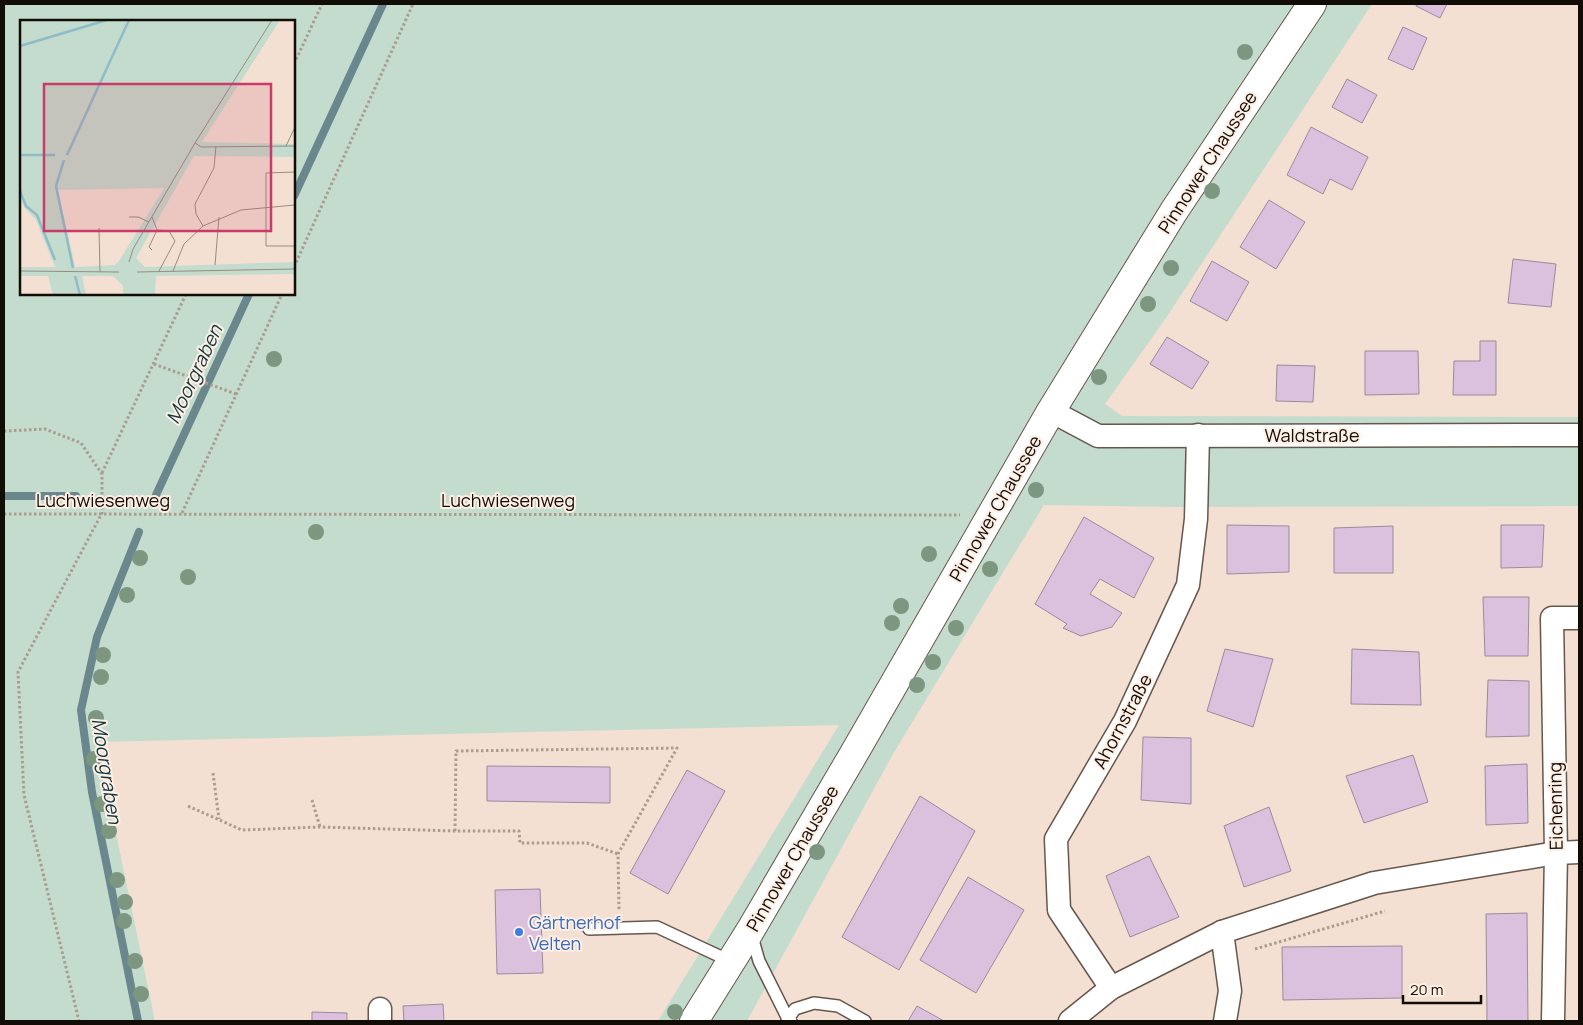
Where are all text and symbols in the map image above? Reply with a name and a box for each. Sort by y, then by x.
inset map [20,20,295,295]
street label: Pinnower Chaussee [1152,86,1262,238]
water label: Moorgraben [160,320,229,428]
street label: Waldstraße [1265,423,1359,447]
street label: Pinnower Chaussee [943,431,1047,585]
street label: Luchwiesenweg [36,488,170,512]
street label: Luchwiesenweg [441,488,575,512]
street label: Ahornstraße [1087,669,1157,773]
water label: Moorgraben [86,716,128,826]
street label: Eichenring [1542,762,1568,850]
street label: Pinnower Chaussee [740,781,844,935]
place label: Gärtnerhof Velten [529,910,621,955]
marker: Gärtnerhof Velten [513,926,525,938]
scale bar [1403,972,1480,1004]
text: 20 m [1410,979,1443,1000]

